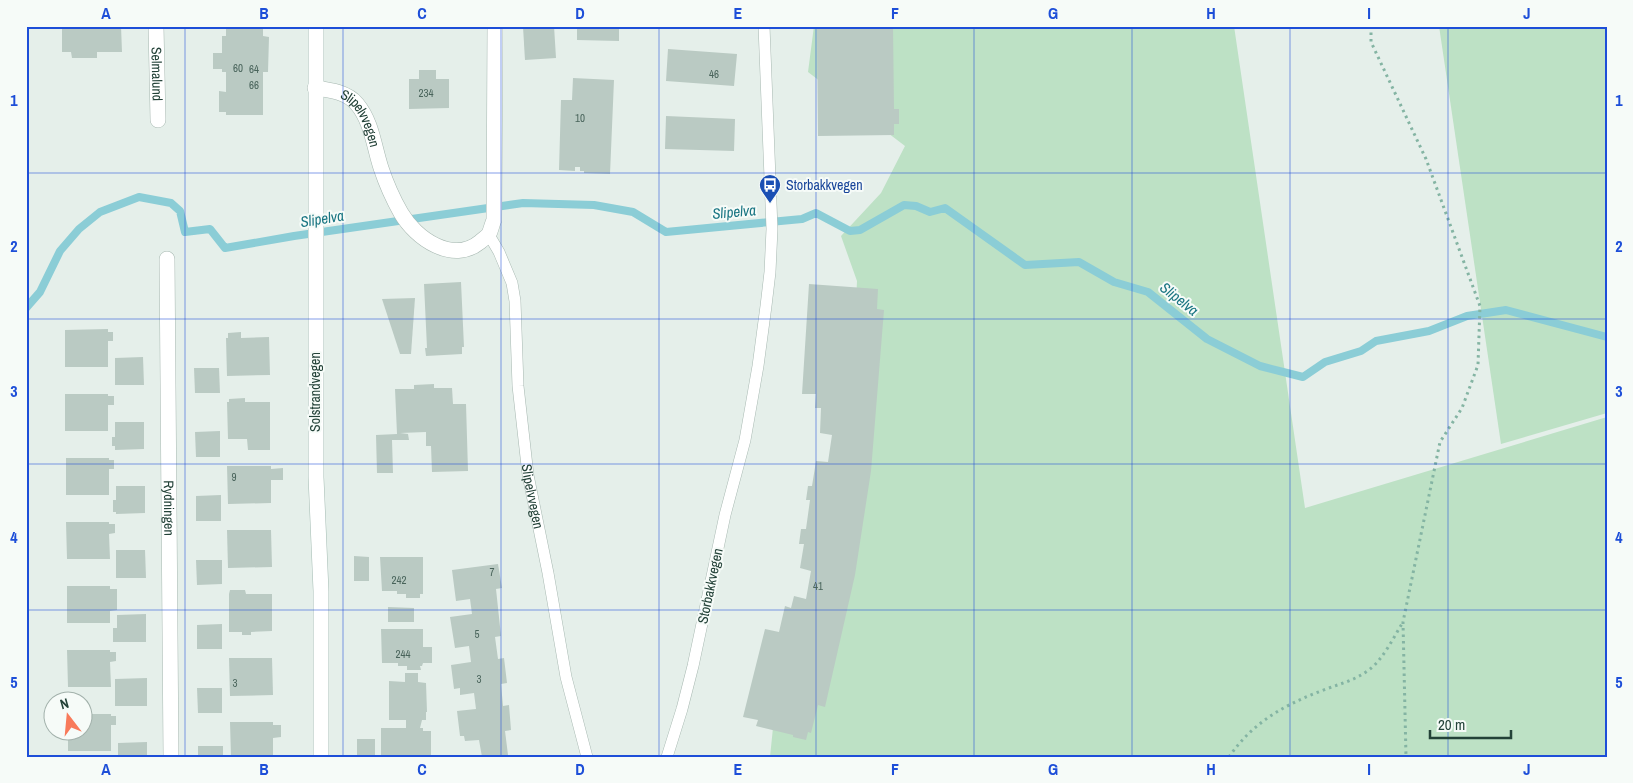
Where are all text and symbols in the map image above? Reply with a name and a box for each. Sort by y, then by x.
text: A [101,2,111,24]
text: B [259,2,269,24]
text: C [417,2,427,24]
text: D [575,2,585,24]
text: E [734,2,743,24]
text: F [891,2,899,24]
text: G [1048,2,1058,24]
text: H [1206,2,1216,24]
text: I [1367,2,1371,24]
text: J [1523,2,1531,24]
street label: Selmalund [147,47,167,101]
house number: 60 [233,61,243,75]
house number: 64 [249,62,259,76]
house number: 46 [709,67,719,81]
house number: 66 [249,78,259,92]
street label: Slipelvvegen [338,85,384,149]
house number: 234 [418,86,434,100]
text: 1 [10,89,18,111]
text: 1 [1615,89,1623,111]
house number: 10 [575,111,585,125]
bus stop icon: Storbakkvegen [758,173,782,204]
place label: Storbakkvegen [786,176,863,194]
water label: Slipelva [711,199,757,224]
water label: Slipelva [299,205,345,232]
text: 2 [10,235,18,257]
text: 2 [1615,235,1623,257]
water label: Slipelva [1156,277,1203,320]
street label: Solstrandvegen [306,352,324,432]
text: 3 [10,380,18,402]
text: 3 [1615,380,1623,402]
street label: Slipelvvegen [518,463,548,530]
house number: 9 [231,470,237,484]
street label: Rydningen [160,480,178,536]
text: 4 [10,526,18,548]
text: 4 [1615,526,1623,548]
street label: Storbakkvegen [693,547,727,625]
house number: 7 [489,565,495,579]
house number: 242 [391,573,407,587]
house number: 41 [813,579,823,593]
house number: 5 [474,627,480,641]
house number: 244 [395,647,411,661]
text: 5 [10,671,18,693]
text: 5 [1615,671,1623,693]
house number: 3 [476,672,482,686]
house number: 3 [232,676,238,690]
north arrow [42,690,92,740]
text: N [58,694,71,713]
scale bar [1430,708,1512,740]
text: 20 m [1438,714,1465,735]
text: A [101,758,111,780]
text: B [259,758,269,780]
text: C [417,758,427,780]
text: D [575,758,585,780]
text: E [734,758,743,780]
text: F [891,758,899,780]
text: G [1048,758,1058,780]
text: H [1206,758,1216,780]
text: I [1367,758,1371,780]
text: J [1523,758,1531,780]

